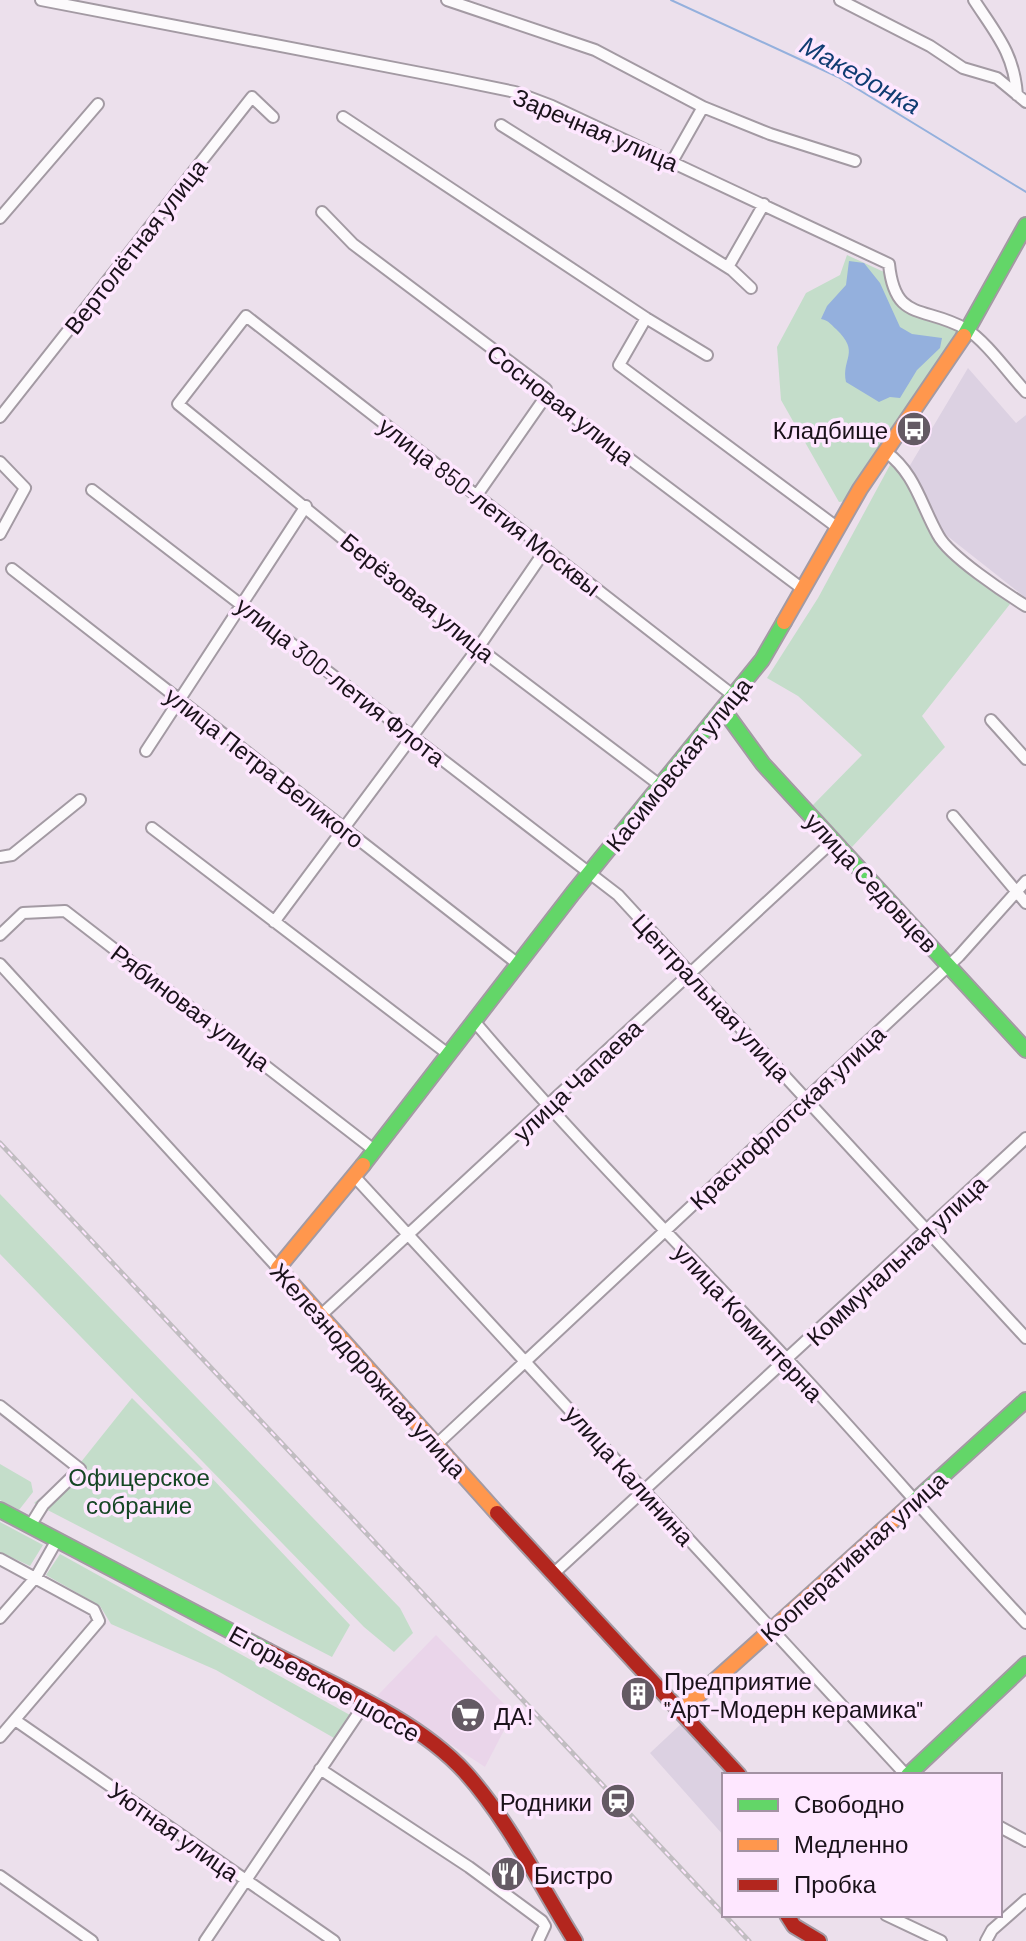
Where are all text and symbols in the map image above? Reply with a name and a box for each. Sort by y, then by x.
water label: Македонка [795,28,927,120]
street label: Заречная улица [509,81,684,177]
street label: Вертолётная улица [58,152,213,339]
street label: Сосновая улица [482,338,641,471]
street label: улица 850-летия Москвы [373,410,607,602]
bus stop icon: Кладбище [895,410,933,448]
place label: Кладбище [773,415,888,444]
street label: Берёзовая улица [335,526,501,668]
street label: улица 300-летия Флота [231,590,452,772]
street label: Касимовская улица [599,671,757,857]
street label: улица Петра Великого [160,680,370,854]
street label: улица Седовцев [800,806,944,958]
street label: Центральная улица [627,907,798,1087]
street label: Рябиновая улица [106,938,277,1077]
street label: улица Чапаева [507,1012,648,1147]
street label: Краснофлотская улица [683,1019,891,1215]
street label: Коммунальная улица [800,1168,993,1351]
street label: улица Коминтерна [668,1237,830,1407]
street label: Железнодорожная улица [265,1257,473,1484]
street label: улица Калинина [559,1399,701,1552]
park label: Офицерское собрание [68,1462,210,1519]
street label: Кооперативная улица [754,1464,953,1647]
street label: Егорьевское шоссе [225,1619,425,1747]
place label: Предприятие "Арт-Модерн керамика" [664,1666,923,1723]
building icon: Предприятие "Арт-Модерн керамика" [619,1675,657,1713]
supermarket icon: ДА! [449,1696,487,1734]
place label: ДА! [494,1701,534,1730]
legend [722,1773,1002,1917]
street label: Уютная улица [103,1775,246,1887]
station icon: Родники [599,1782,637,1820]
place label: Родники [500,1787,592,1816]
text: Свободно [794,1789,904,1818]
text: Медленно [794,1829,908,1858]
restaurant icon: Бистро [489,1855,527,1893]
place label: Бистро [534,1860,613,1889]
text: Пробка [794,1869,877,1898]

